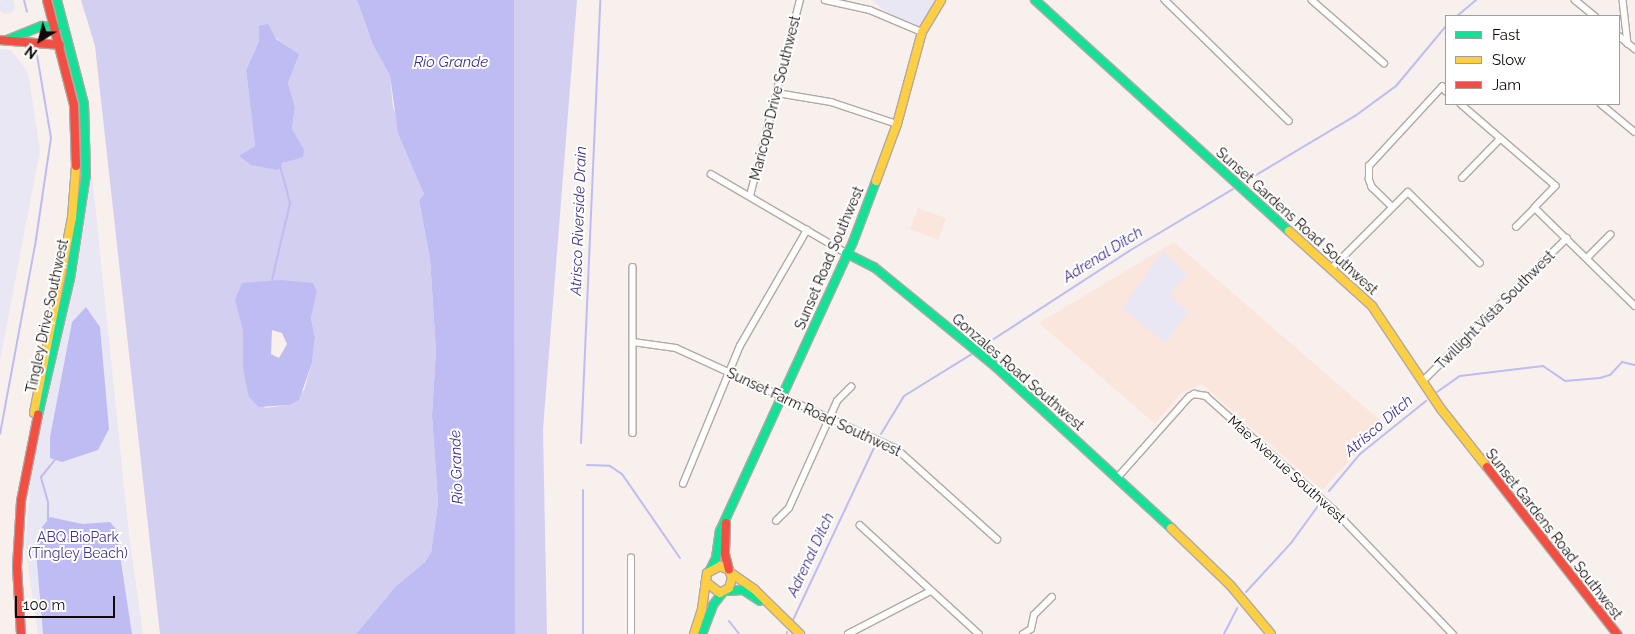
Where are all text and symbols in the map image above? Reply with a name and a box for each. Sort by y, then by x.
street label: Maricopa Drive Southwest [746,14,804,182]
north arrow [15,15,65,65]
legend [1445,15,1620,105]
text: Fast [1492,26,1520,44]
text: N [22,43,40,62]
text: Slow [1492,51,1526,69]
water label: Rio Grande [414,54,488,72]
text: Jam [1492,76,1521,94]
street label: Sunset Gardens Road Southwest [1213,144,1381,298]
water label: Atrisco Riverside Drain [567,146,591,296]
street label: Sunset Road Southwest [791,184,867,332]
water label: Adrenal Ditch [1060,223,1146,287]
street label: Tingley Drive Southwest [22,237,72,395]
street label: Twillight Vista Southwest [1432,247,1558,373]
street label: Gonzales Road Southwest [949,310,1087,434]
street label: Sunset Farm Road Southwest [724,364,904,460]
water label: Atrisco Ditch [1341,392,1417,460]
street label: Mae Avenue Southwest [1225,412,1349,526]
water label: Rio Grande [447,429,467,505]
street label: Sunset Gardens Road Southwest [1482,445,1626,623]
water label: Adrenal Ditch [784,510,838,600]
park label: ABQ BioPark (Tingley Beach) [28,529,128,562]
scale bar [18,586,118,618]
text: 100 m [23,596,65,614]

